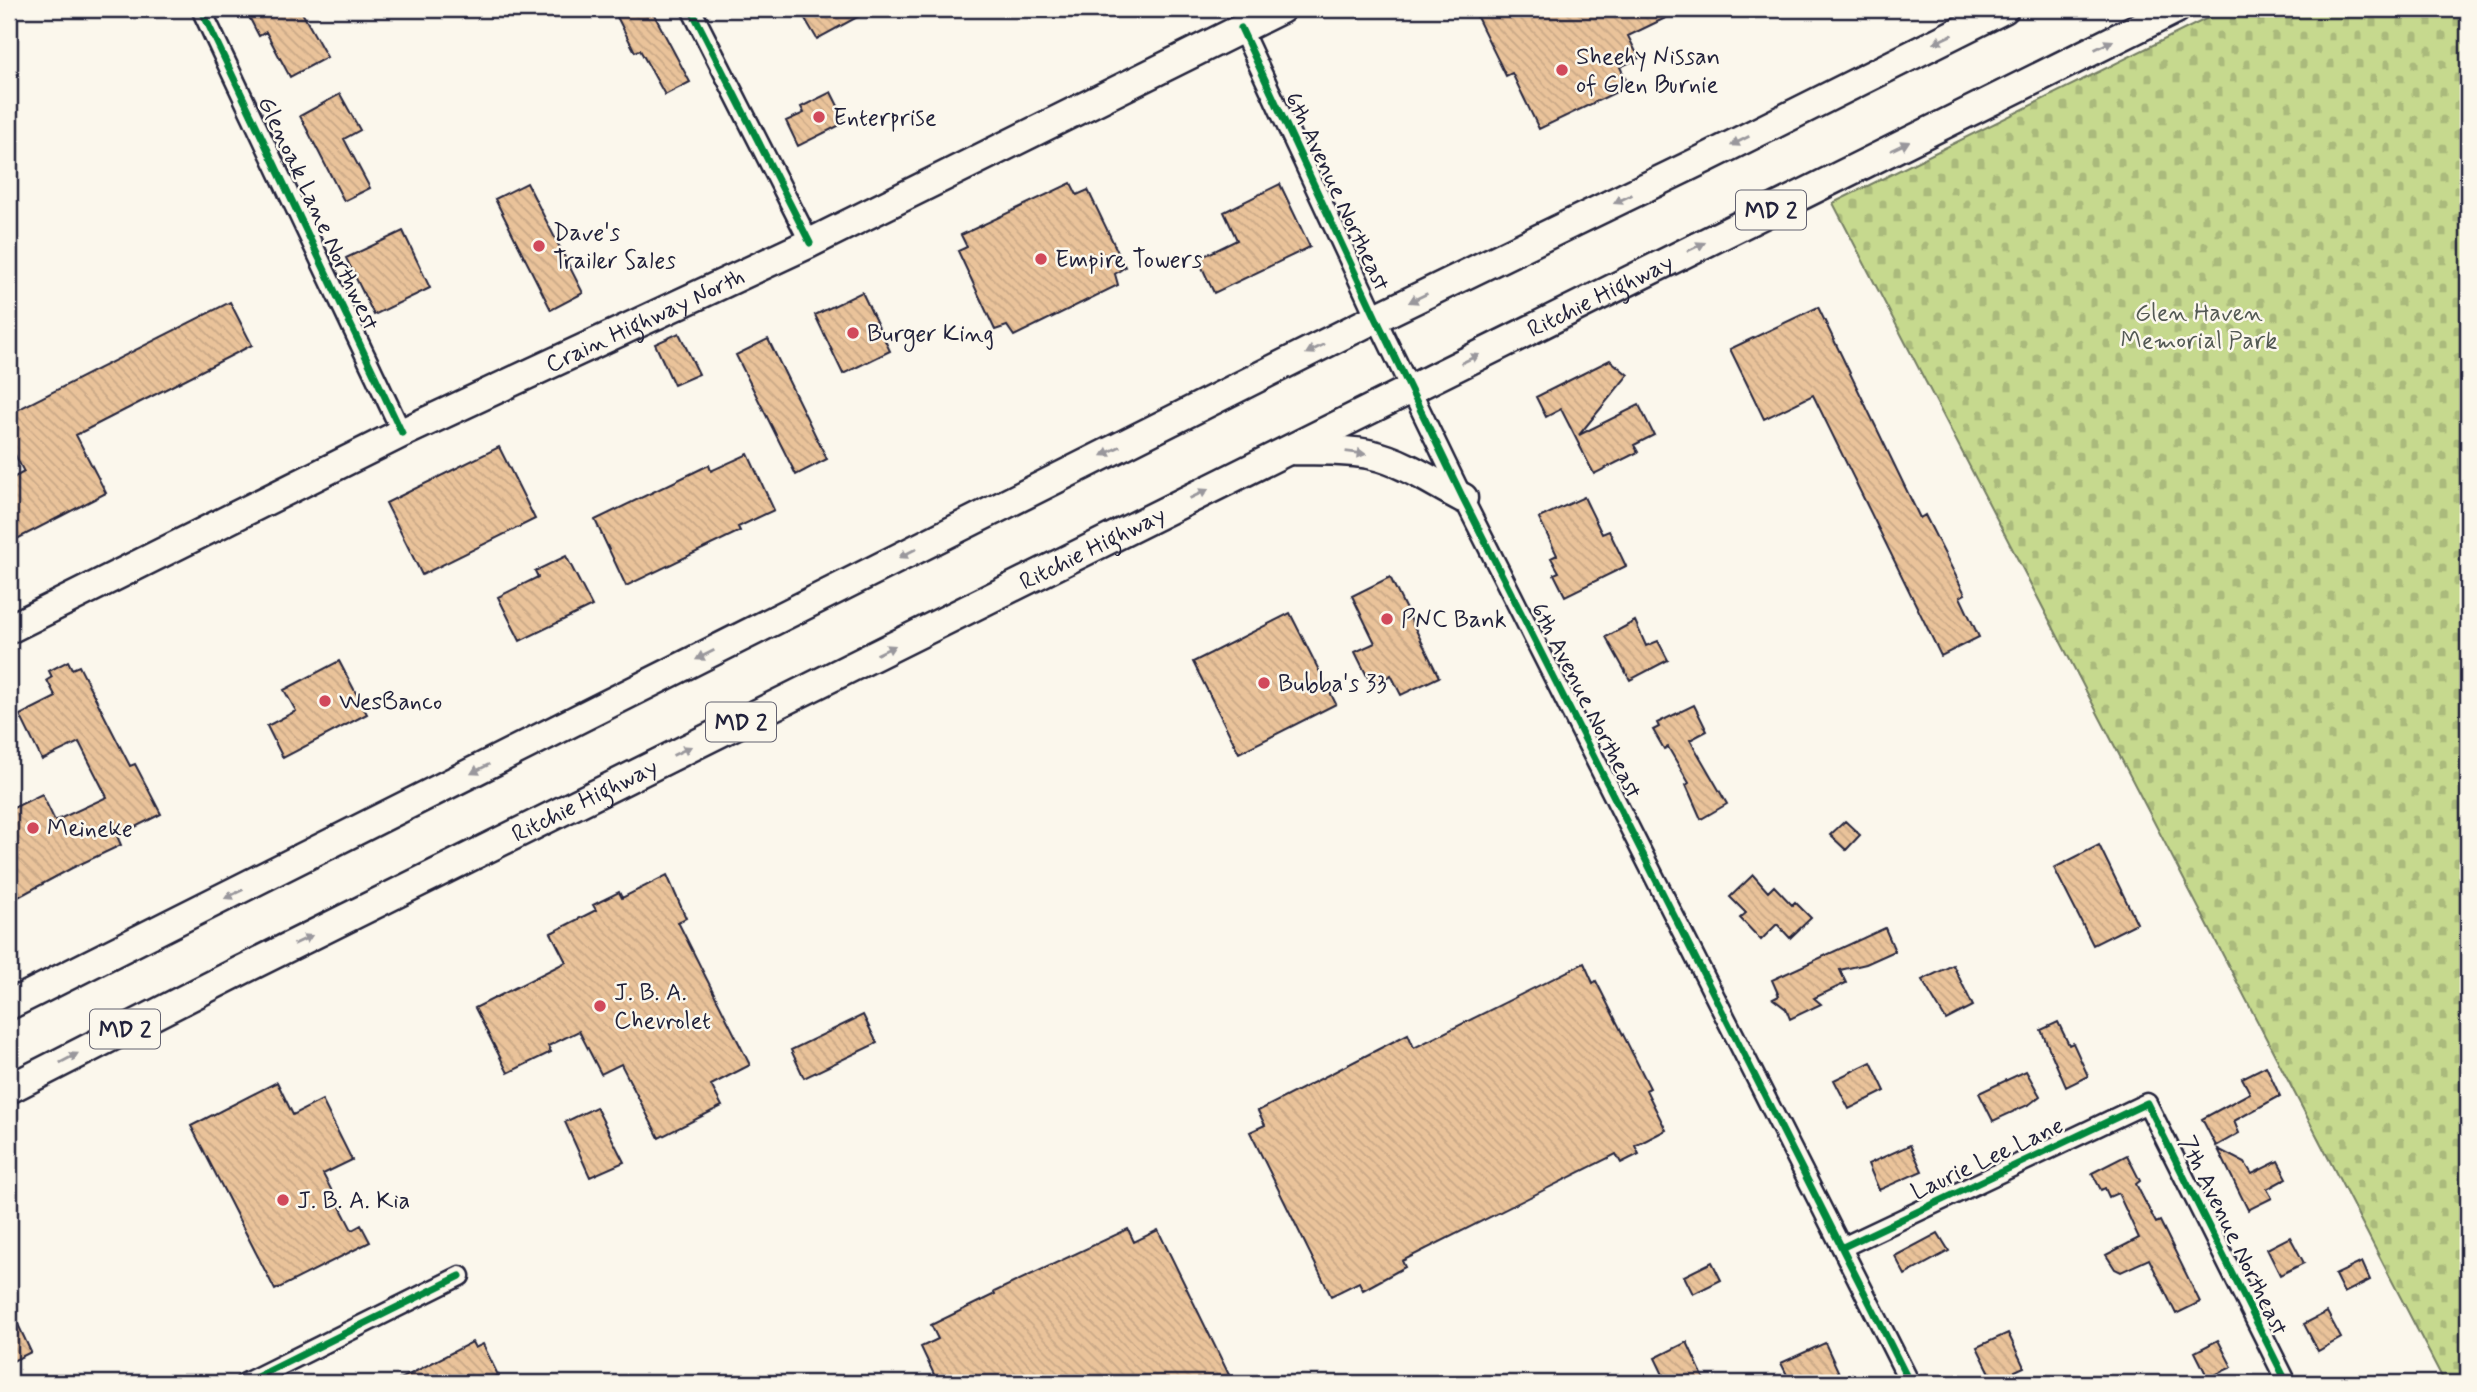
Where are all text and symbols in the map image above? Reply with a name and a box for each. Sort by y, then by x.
one-way arrow [1933,33,1953,44]
one-way arrow [2094,39,2114,50]
place label: Sheehy Nissan of Glen Burnie [1576,42,1720,101]
marker: Sheehy Nissan of Glen Burnie [1554,62,1570,78]
street label: 6th Avenue Northeast [1277,87,1397,296]
street label: Glenoak Lane Northwest [250,92,386,336]
place label: Enterprise [833,103,937,134]
marker: Enterprise [811,109,827,125]
one-way arrow [1730,136,1750,147]
one-way arrow [1890,140,1910,151]
road number: MD 2 [1736,190,1806,230]
one-way arrow [1613,193,1633,204]
place label: Dave's Trailer Sales [553,218,676,277]
marker: Dave's Trailer Sales [531,238,547,254]
one-way arrow [1686,241,1706,253]
place label: Empire Towers [1055,245,1203,276]
street label: Ritchie Highway [1522,247,1679,346]
marker: Empire Towers [1033,251,1049,267]
street label: Crain Highway North [541,262,750,381]
one-way arrow [1408,292,1428,303]
park label: Glen Haven Memorial Park [2121,298,2277,357]
place label: Burger King [867,319,994,352]
marker: Burger King [845,325,861,341]
one-way arrow [1305,344,1325,355]
one-way arrow [1460,353,1480,365]
one-way arrow [1101,446,1121,457]
one-way arrow [1345,447,1367,458]
one-way arrow [1189,488,1209,499]
street label: Ritchie Highway [1015,500,1171,598]
one-way arrow [898,548,918,559]
street label: 6th Avenue Northeast [1523,597,1649,804]
place label: PNC Bank [1401,605,1507,636]
marker: PNC Bank [1379,611,1395,627]
one-way arrow [876,644,896,655]
one-way arrow [695,650,715,661]
place label: Bubba's 33 [1278,669,1387,700]
marker: Bubba's 33 [1256,675,1272,691]
place label: WesBanco [339,687,442,718]
marker: WesBanco [317,693,333,709]
road number: MD 2 [706,702,776,742]
one-way arrow [672,746,692,757]
street label: Ritchie Highway [507,752,663,851]
one-way arrow [470,763,490,774]
place label: Meineke [47,814,133,845]
marker: Meineke [25,820,41,836]
one-way arrow [224,888,244,899]
one-way arrow [293,934,313,945]
place label: J. B. A. Chevrolet [614,978,711,1037]
marker: J. B. A. Chevrolet [592,998,608,1014]
road number: MD 2 [90,1010,160,1048]
one-way arrow [59,1052,79,1063]
street label: Laurie Lee Lane [1906,1110,2069,1208]
street label: 7th Avenue Northeast [2171,1131,2295,1341]
place label: J. B. A. Kia [297,1186,410,1217]
marker: J. B. A. Kia [275,1192,291,1208]

